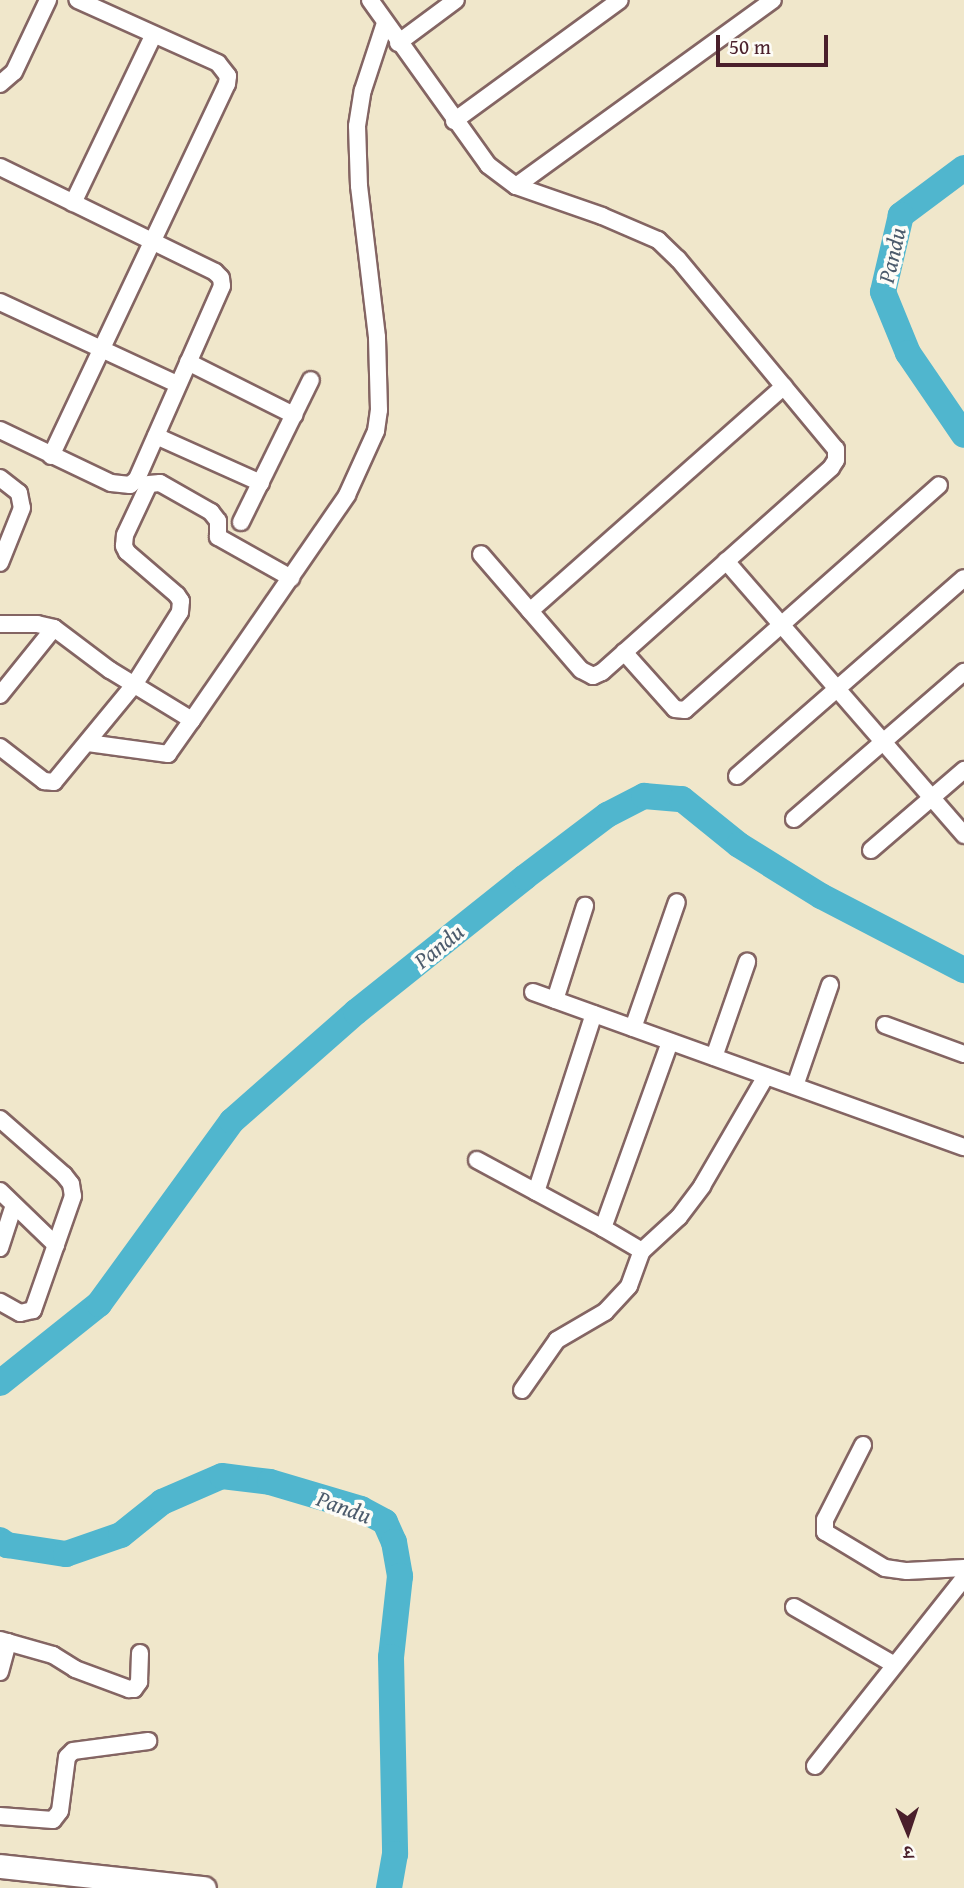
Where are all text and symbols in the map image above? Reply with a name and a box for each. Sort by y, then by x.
scale bar [719,21,831,65]
text: 50 m [729,31,771,62]
water label: Pandu [872,224,912,286]
water label: Pandu [408,918,470,974]
water label: Pandu [313,1484,375,1530]
north arrow [873,1797,943,1867]
text: उ [903,1839,914,1867]

